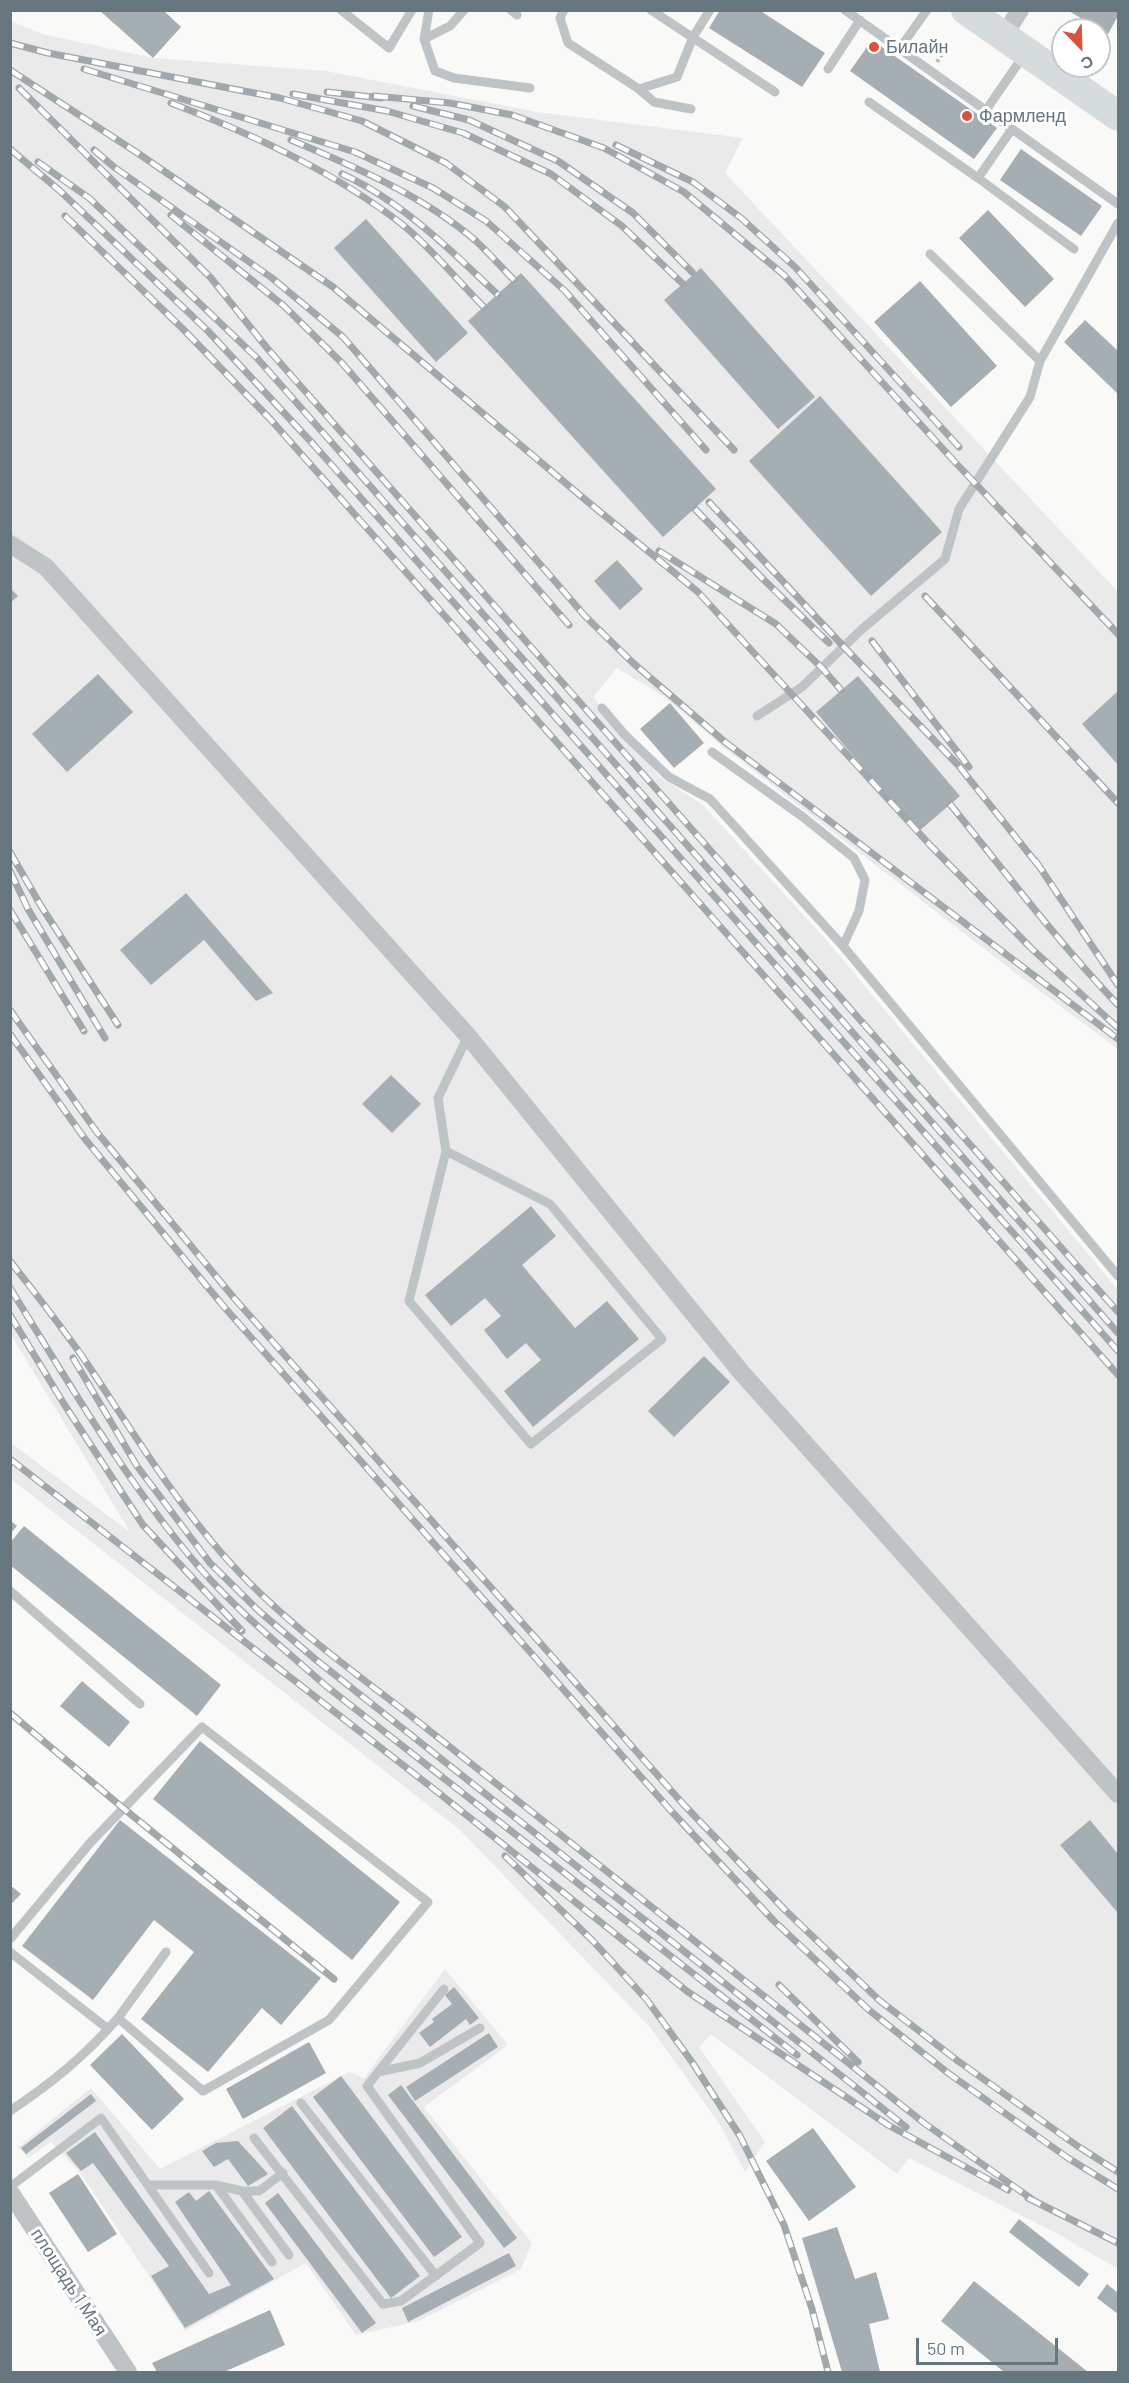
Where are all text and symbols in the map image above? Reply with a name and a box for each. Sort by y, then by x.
north arrow [1051,18,1111,78]
place label: Билайн [886,36,948,58]
marker: Билайн [867,40,881,54]
text: С [1078,52,1096,74]
place label: Фармленд [979,105,1066,127]
marker: Фармленд [960,109,974,123]
street label: площадь 1 Мая [26,2224,112,2340]
scale bar [919,2326,1062,2364]
text: 50 m [927,2337,965,2359]

